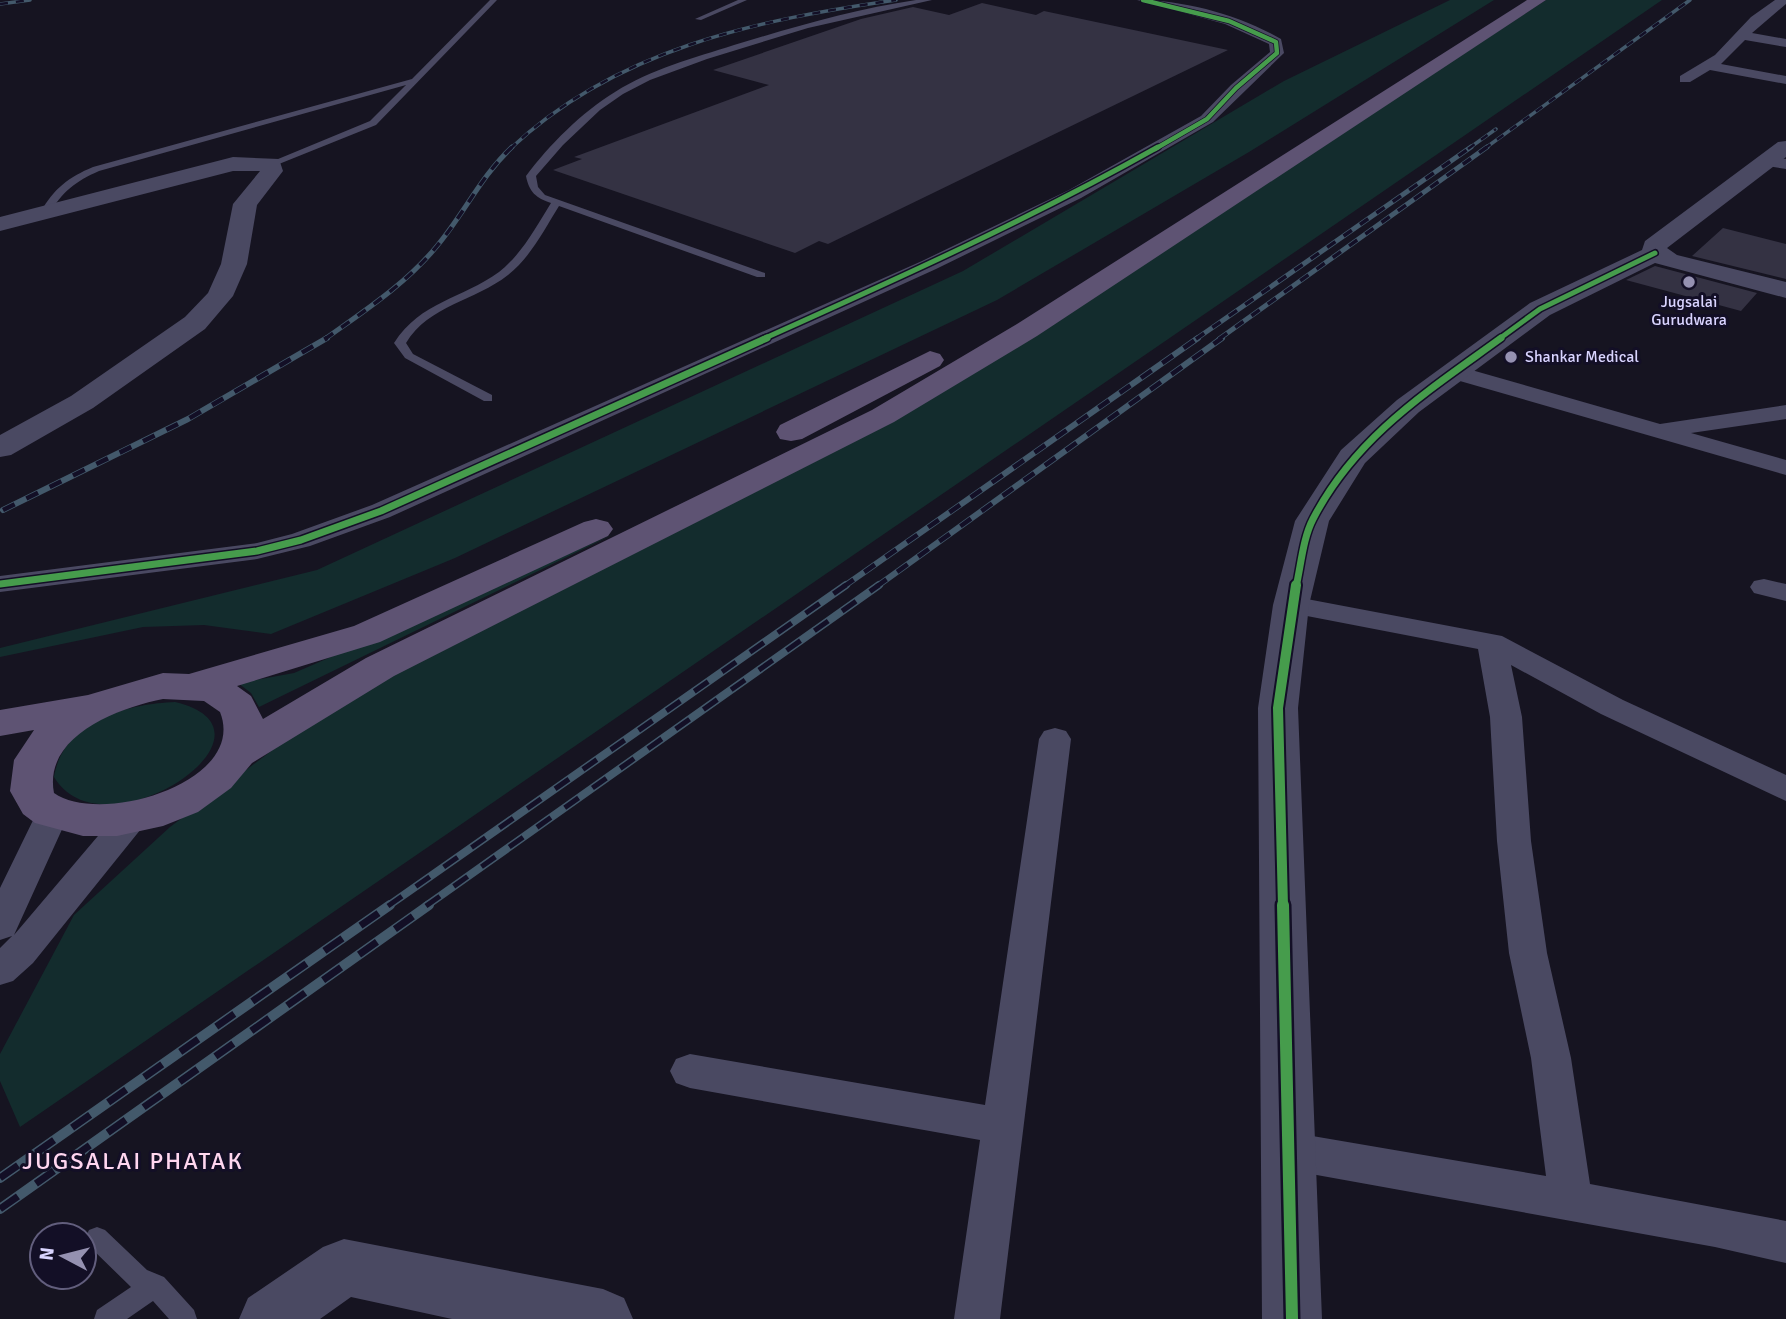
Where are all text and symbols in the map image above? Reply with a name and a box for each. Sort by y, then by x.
marker: Jugsalai Gurudwara [1681,274,1697,290]
place label: Jugsalai Gurudwara [1651,292,1727,330]
place label: Shankar Medical [1525,347,1639,367]
marker: Shankar Medical [1503,349,1519,365]
district label: JUGSALAI PHATAK [22,1146,244,1176]
north arrow [28,1221,98,1291]
text: N [34,1246,60,1262]

